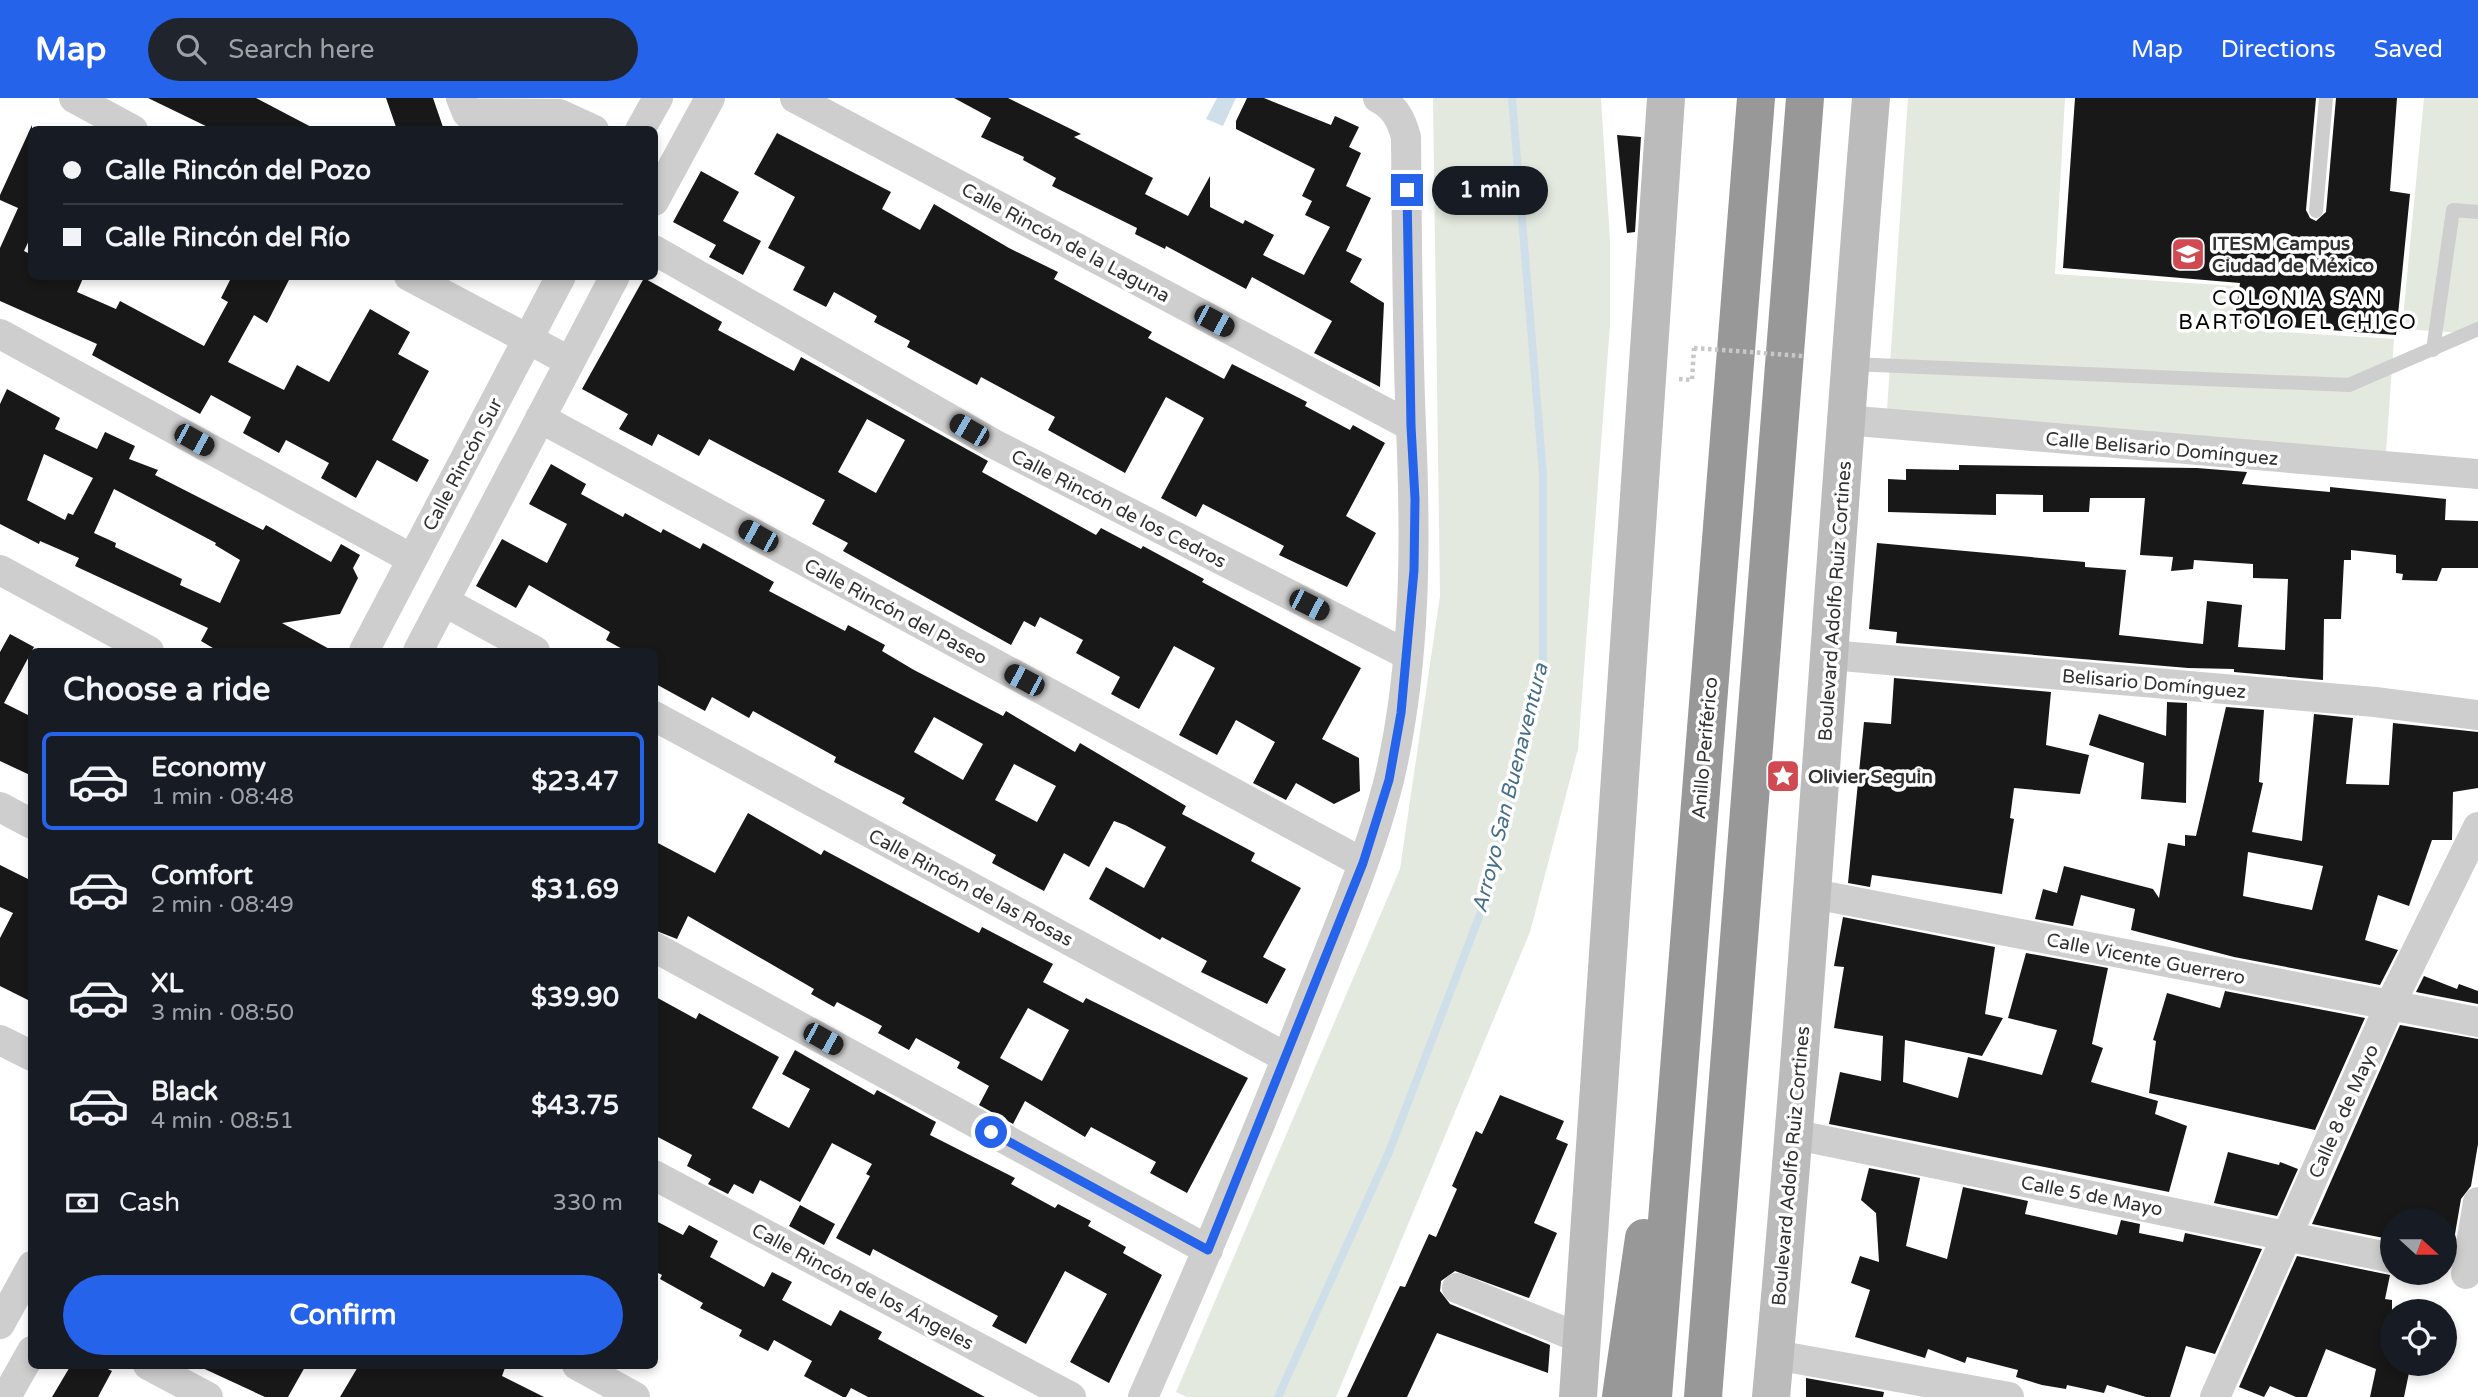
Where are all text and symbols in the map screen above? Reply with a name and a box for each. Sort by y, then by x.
search box [148,18,638,81]
text: Map [35,30,106,69]
icon: search [172,30,210,68]
text: Search here [228,34,374,65]
text: Map [2131,35,2183,64]
text: Directions [2221,35,2336,64]
text: Saved [2374,35,2443,64]
text: Calle Rincón del Pozo [105,155,371,186]
callout: 1 min [1432,166,1547,214]
route end [1391,174,1423,206]
text: 1 min [1459,176,1521,204]
street label: Calle Rincón de la Laguna [958,179,1173,307]
text: Calle Rincón del Río [105,222,350,253]
place label: ITESM Campus Ciudad de México [2212,233,2374,277]
school or university icon: ITESM Campus Ciudad de México [2169,235,2207,273]
district label: COLONIA SAN BARTOLO EL CHICO [2178,286,2418,335]
car [1191,302,1238,340]
street label: Calle Rincón Sur [419,394,508,535]
car [946,410,993,450]
car [171,421,218,459]
street label: Calle Belisario Domínguez [2045,428,2279,470]
street label: Calle Rincón de los Cedros [1007,445,1230,573]
street label: Boulevard Adolfo Ruiz Cortines [1814,460,1856,742]
car [735,517,782,555]
street label: Calle Rincón del Paseo [800,554,991,669]
car [1286,586,1333,624]
water label: Arroyo San Buenaventura [1467,660,1554,915]
car [1001,661,1048,699]
street label: Belisario Domínguez [2061,665,2247,703]
text: Choose a ride [63,671,270,709]
street label: Anillo Periférico [1688,676,1722,820]
icon: car [67,750,130,813]
text: Economy [151,752,266,783]
place icon: Olivier Seguin [1764,757,1802,795]
text: $23.47 [531,766,619,797]
place label: Olivier Seguin [1808,766,1933,789]
text: 1 min · 08:48 [151,783,294,811]
street label: Calle Rincón de las Rosas [865,825,1076,951]
icon: car [67,858,130,921]
text: Comfort [151,860,253,891]
text: $31.69 [531,874,619,905]
text: 2 min · 08:49 [151,891,294,919]
street label: Calle Vicente Guerrero [2045,929,2247,989]
icon: car [67,966,130,1029]
text: XL [151,968,183,999]
text: $39.90 [531,982,619,1013]
text: 3 min · 08:50 [151,999,294,1027]
car [800,1020,847,1058]
street label: Boulevard Adolfo Ruiz Cortines [1768,1025,1814,1307]
street label: Calle 8 de Mayo [2305,1041,2383,1182]
icon: car [67,1074,130,1137]
text: Black [151,1076,218,1107]
text: $43.75 [531,1090,619,1121]
text: 4 min · 08:51 [151,1107,294,1135]
route start [975,1116,1007,1148]
street label: Calle 5 de Mayo [2019,1171,2165,1221]
icon: cash [63,1184,101,1222]
text: Cash [119,1187,180,1218]
text: 330 m [553,1189,623,1217]
north arrow [2380,1208,2457,1284]
map controls [2380,1208,2457,1376]
street label: Calle Rincón de los Ángeles [748,1218,978,1355]
button: Confirm [63,1275,623,1355]
button: locate [2380,1299,2457,1376]

